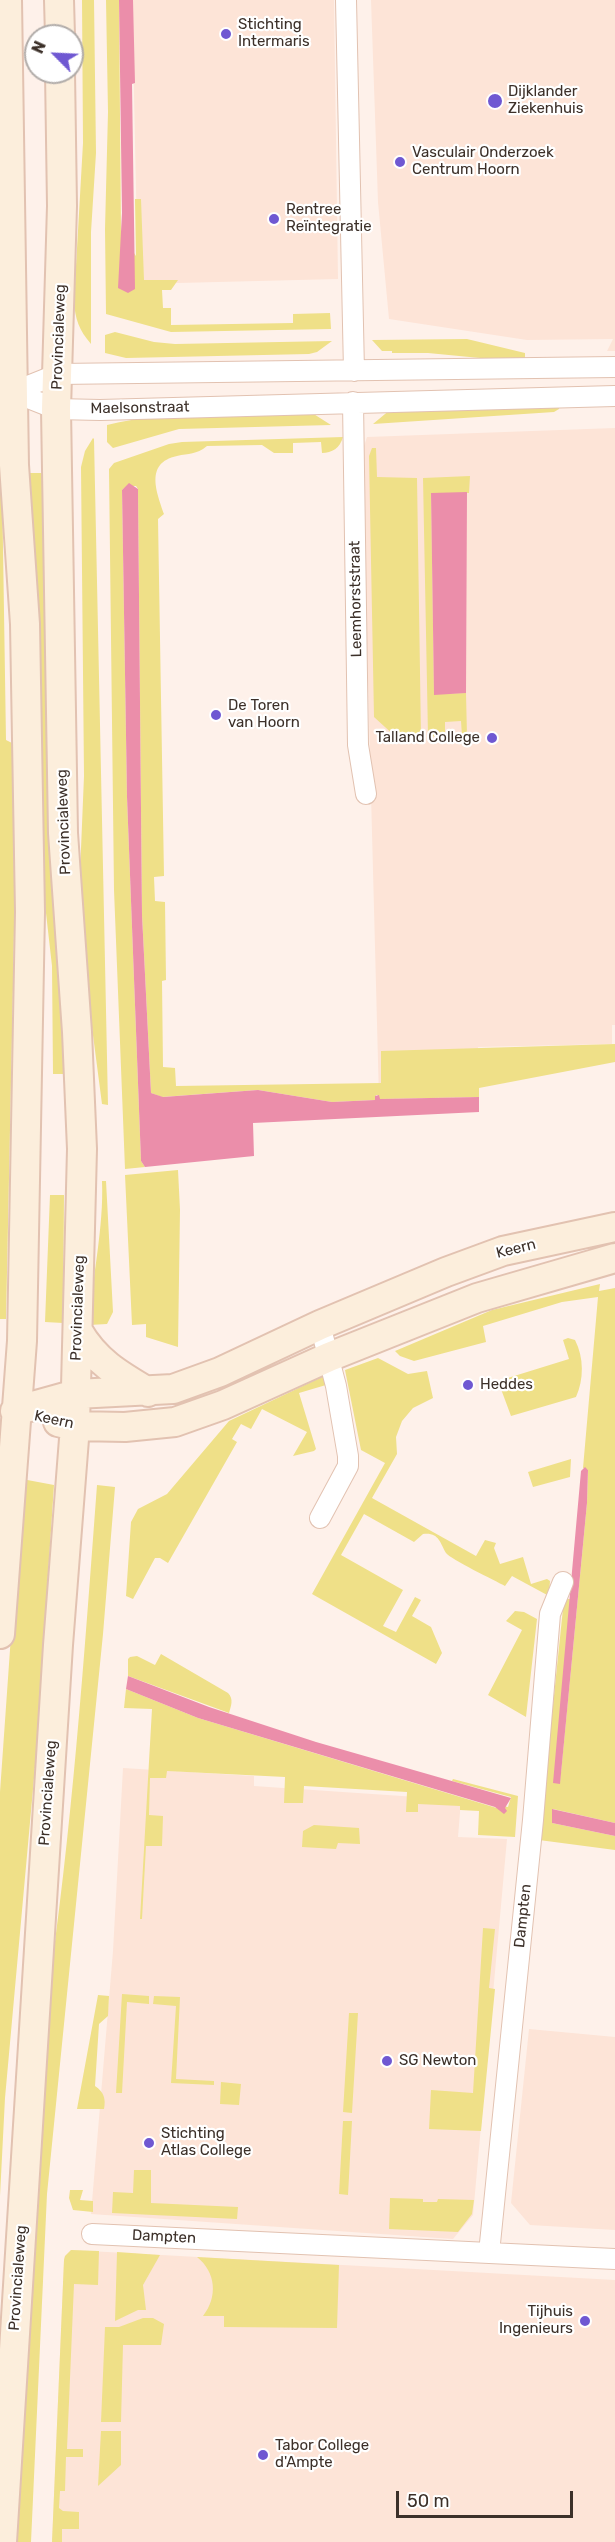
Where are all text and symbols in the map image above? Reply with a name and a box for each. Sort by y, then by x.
place label: Stichting Intermaris [238,16,310,51]
north arrow [24,24,84,84]
marker: Stichting Intermaris [219,27,233,41]
text: N [28,38,50,56]
place label: Dijklander Ziekenhuis [508,83,583,118]
marker: Dijklander Ziekenhuis [486,92,504,110]
place label: Vasculair Onderzoek Centrum Hoorn [412,144,554,179]
marker: Vasculair Onderzoek Centrum Hoorn [393,155,407,169]
place label: Rentree Reïntegratie [286,201,372,236]
marker: Rentree Reïntegratie [267,212,281,226]
street label: Provincialeweg [48,284,70,390]
street label: Maelsonstraat [90,398,190,418]
street label: Leemhorststraat [346,540,366,658]
place label: De Toren van Hoorn [228,697,300,732]
marker: De Toren van Hoorn [209,708,223,722]
place label: Talland College [376,729,480,747]
marker: Talland College [485,731,499,745]
street label: Provincialeweg [53,769,75,875]
street label: Keern [494,1235,538,1263]
street label: Provincialeweg [67,1255,89,1361]
place label: Heddes [480,1376,533,1394]
marker: Heddes [461,1378,475,1392]
street label: Keern [32,1407,76,1433]
street label: Provincialeweg [35,1740,61,1846]
street label: Dampten [511,1883,535,1949]
place label: SG Newton [399,2052,476,2070]
marker: SG Newton [380,2054,394,2068]
place label: Stichting Atlas College [161,2125,251,2160]
marker: Stichting Atlas College [142,2136,156,2150]
street label: Provincialeweg [5,2225,31,2331]
street label: Dampten [131,2226,197,2248]
place label: Tijhuis Ingenieurs [499,2303,573,2338]
marker: Tijhuis Ingenieurs [578,2314,592,2328]
place label: Tabor College d'Ampte [275,2437,369,2472]
marker: Tabor College d'Ampte [256,2448,270,2462]
scale bar [399,2479,576,2517]
text: 50 m [407,2490,450,2512]

